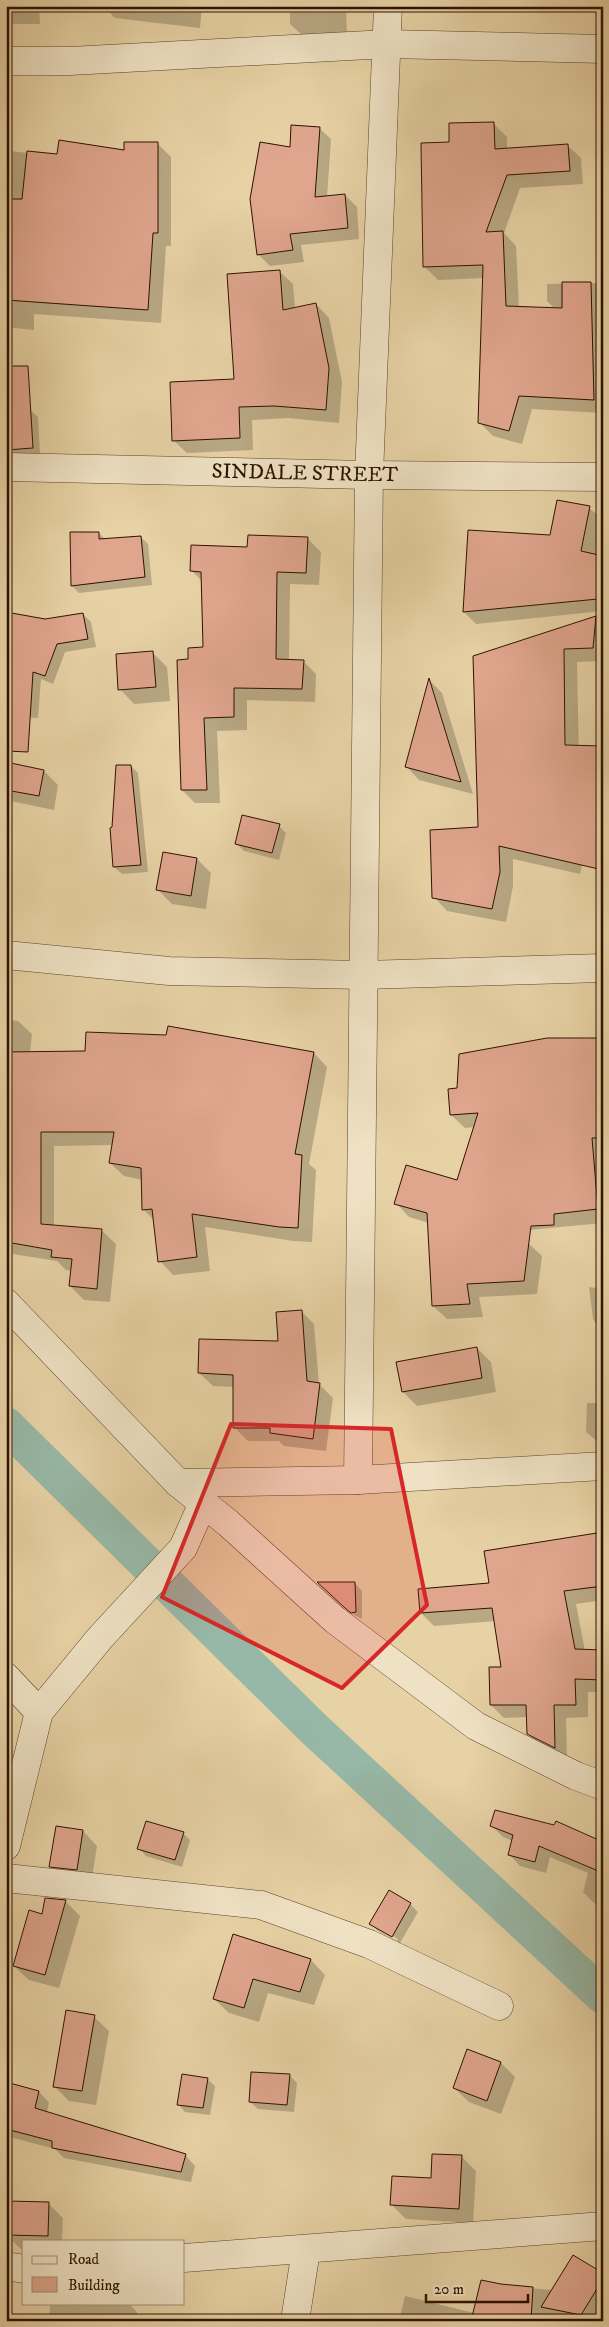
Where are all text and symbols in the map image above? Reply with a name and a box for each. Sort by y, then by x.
street label: SINDALE STREET [211,459,399,488]
legend [22,2240,185,2304]
text: Road [68,2250,100,2269]
scale bar [426,2272,529,2304]
text: Building [68,2276,120,2295]
text: 20 m [434,2280,464,2299]

